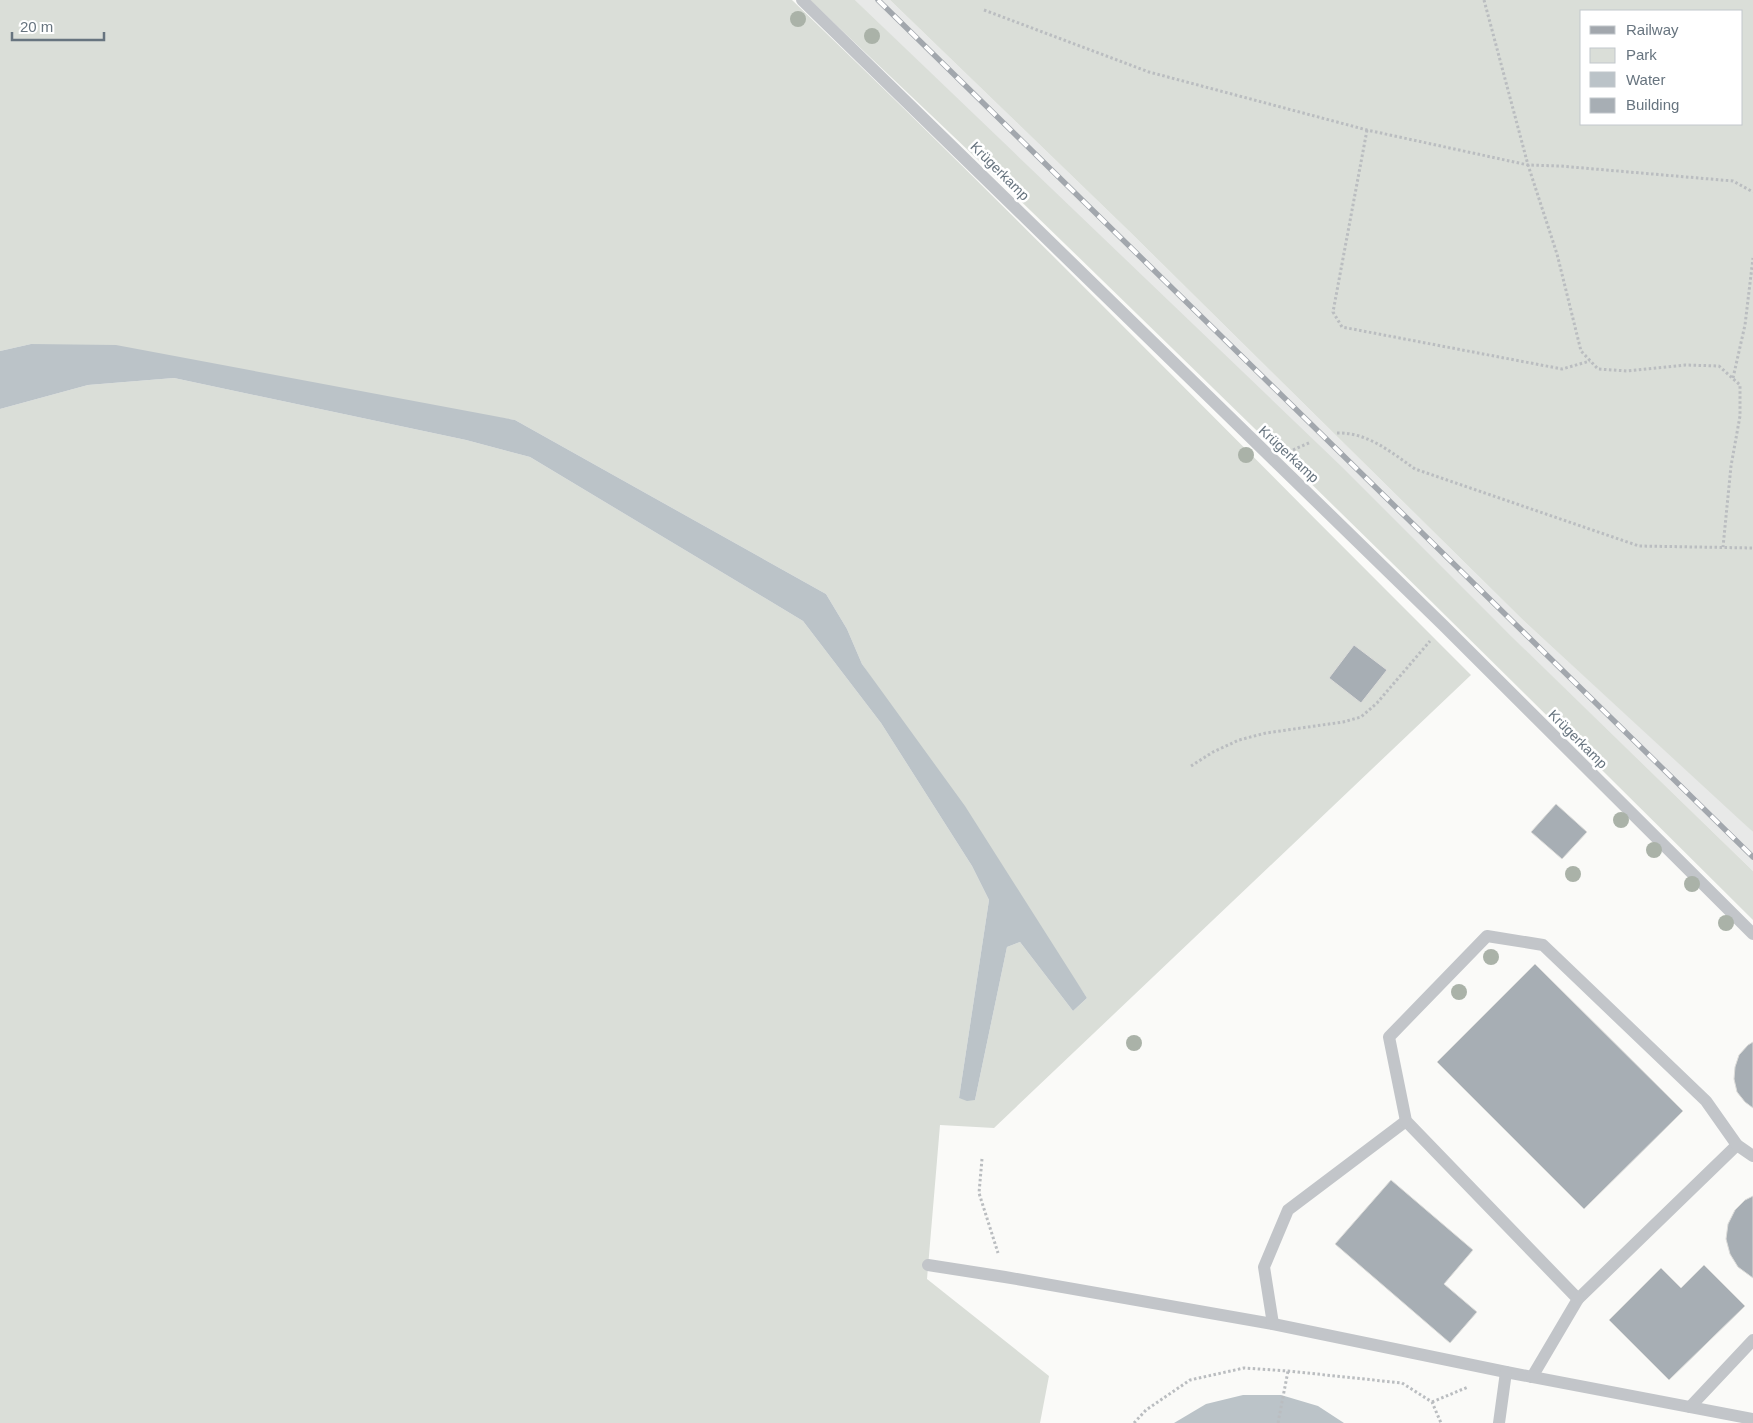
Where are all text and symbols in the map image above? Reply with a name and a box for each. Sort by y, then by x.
scale bar [12,10,105,42]
legend [1580,10,1743,125]
text: 20 m [20,18,53,35]
text: Railway [1626,21,1679,38]
text: Park [1626,46,1657,63]
text: Water [1626,71,1665,88]
text: Building [1626,96,1679,113]
street label: Krügerkamp [967,138,1033,204]
street label: Krügerkamp [1256,422,1322,486]
street label: Krügerkamp [1545,706,1611,772]

